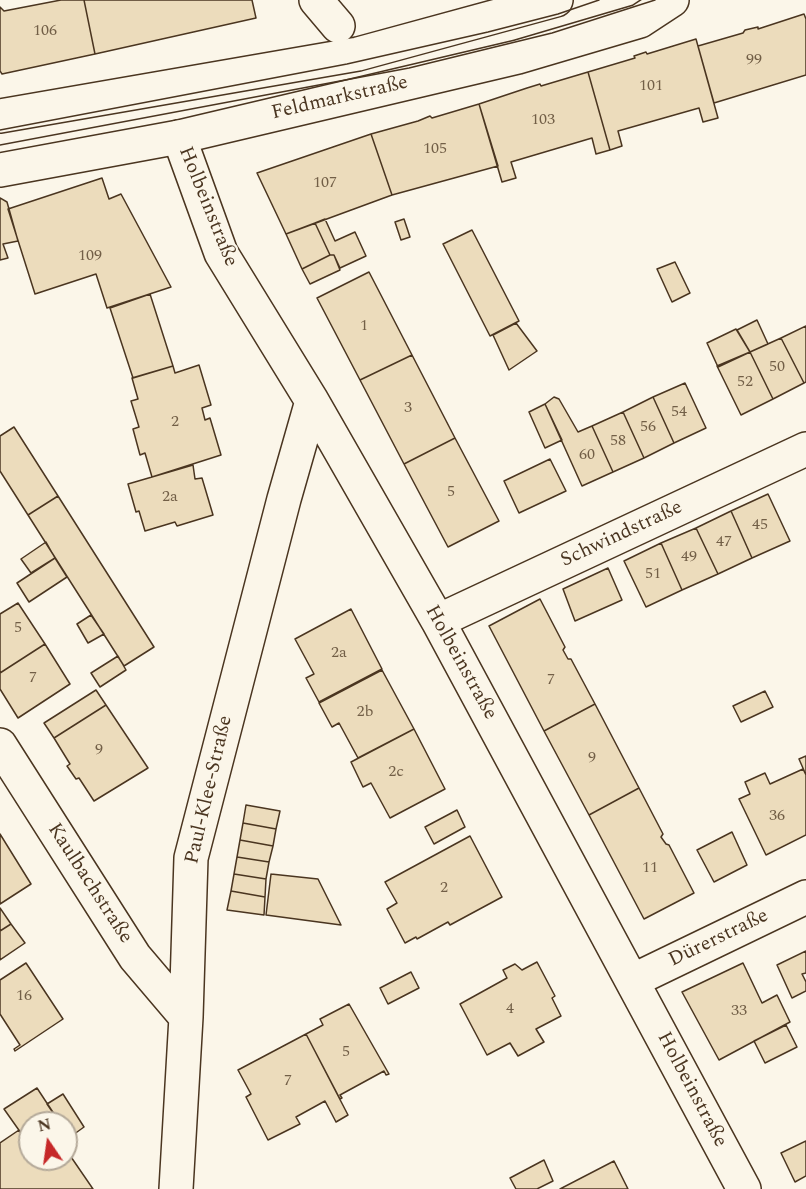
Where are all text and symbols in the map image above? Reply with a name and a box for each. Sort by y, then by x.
house number: 106 [33,22,57,42]
house number: 99 [746,51,762,71]
street label: Feldmarkstraße [269,72,411,126]
house number: 101 [639,77,663,97]
house number: 103 [531,111,555,131]
house number: 105 [423,140,447,160]
street label: Holbeinstraße [172,144,242,270]
house number: 107 [313,174,337,194]
house number: 109 [78,247,102,267]
house number: 1 [360,317,368,337]
house number: 50 [769,358,785,378]
house number: 52 [737,373,753,393]
house number: 3 [404,399,412,419]
house number: 54 [671,403,687,423]
house number: 2 [171,413,179,433]
house number: 56 [640,418,656,438]
house number: 58 [610,432,626,452]
house number: 60 [579,446,595,466]
house number: 5 [447,483,455,503]
house number: 2a [162,488,178,508]
street label: Schwindstraße [557,496,687,574]
house number: 45 [752,516,768,536]
house number: 47 [716,533,732,553]
house number: 49 [681,548,697,568]
house number: 51 [645,565,661,585]
street label: Holbeinstraße [419,602,501,724]
house number: 5 [14,619,22,639]
house number: 2a [331,644,347,664]
house number: 7 [29,669,37,689]
house number: 7 [547,671,555,691]
house number: 2b [357,703,373,723]
street label: Paul-Klee-Straße [181,714,239,866]
house number: 9 [95,741,103,761]
house number: 9 [588,749,596,769]
house number: 2c [388,763,404,783]
house number: 36 [769,807,785,827]
street label: Kaulbachstraße [41,819,137,949]
house number: 11 [642,859,658,879]
house number: 2 [440,879,448,899]
street label: Dürerstraße [665,905,773,973]
house number: 16 [16,987,32,1007]
house number: 4 [506,1000,514,1020]
house number: 33 [731,1002,747,1022]
street label: Holbeinstraße [651,1028,731,1152]
house number: 5 [342,1043,350,1063]
house number: 7 [284,1072,292,1092]
north arrow [18,1111,78,1171]
text: N [35,1112,53,1139]

